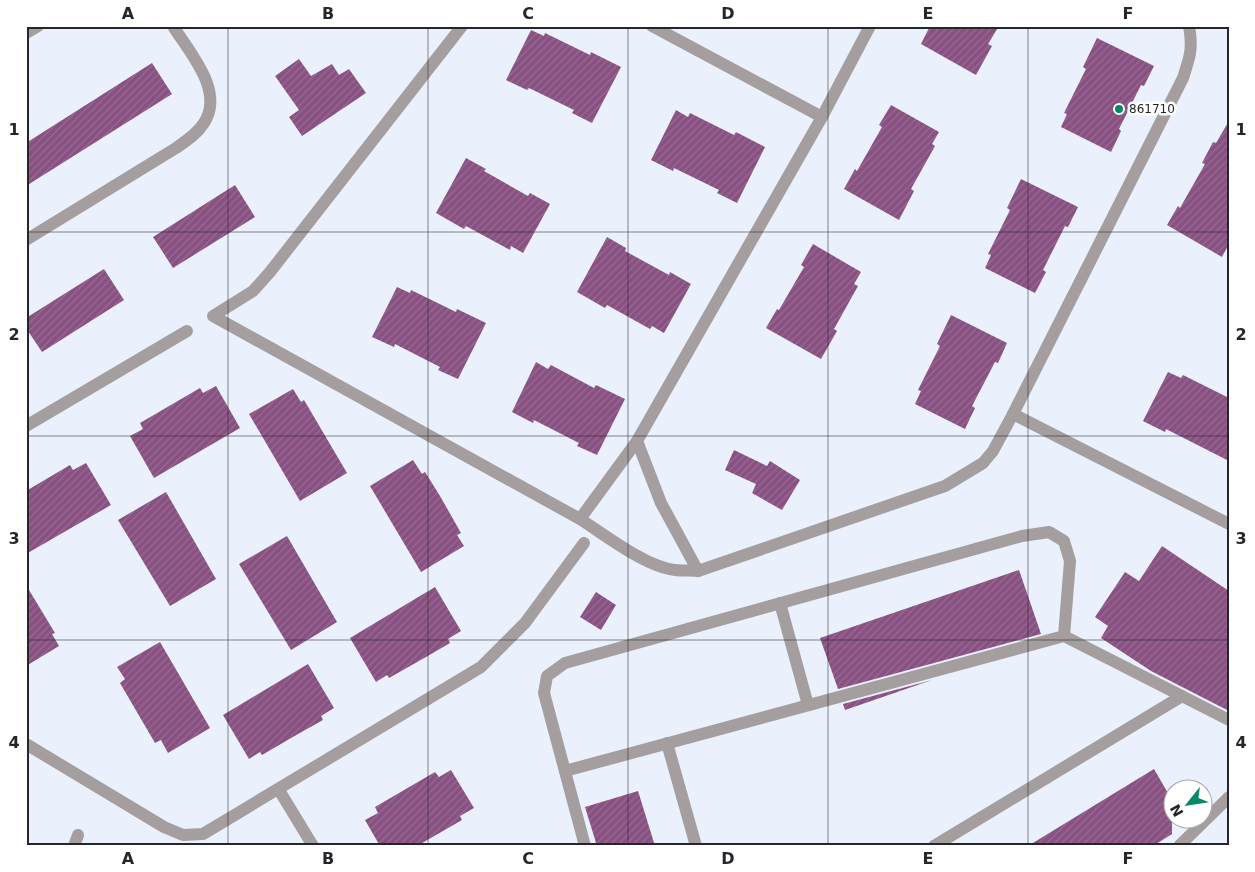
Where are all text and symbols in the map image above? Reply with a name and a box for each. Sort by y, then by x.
text: A [122,4,135,23]
text: B [322,4,334,23]
text: C [522,4,534,23]
text: D [721,4,735,23]
text: E [923,4,933,23]
text: F [1123,4,1133,23]
place label: 861710 [1129,102,1175,116]
marker: 861710 [1113,103,1125,115]
text: 1 [8,120,20,139]
text: 1 [1235,120,1247,139]
text: 2 [8,325,20,344]
text: 2 [1235,325,1247,344]
text: 3 [8,529,20,548]
text: 3 [1235,529,1247,548]
text: 4 [8,733,20,752]
text: 4 [1235,733,1247,752]
north arrow [1162,780,1212,830]
text: N [1167,801,1187,820]
text: A [122,849,135,868]
text: B [322,849,334,868]
text: C [522,849,534,868]
text: D [721,849,735,868]
text: E [923,849,933,868]
text: F [1123,849,1133,868]

